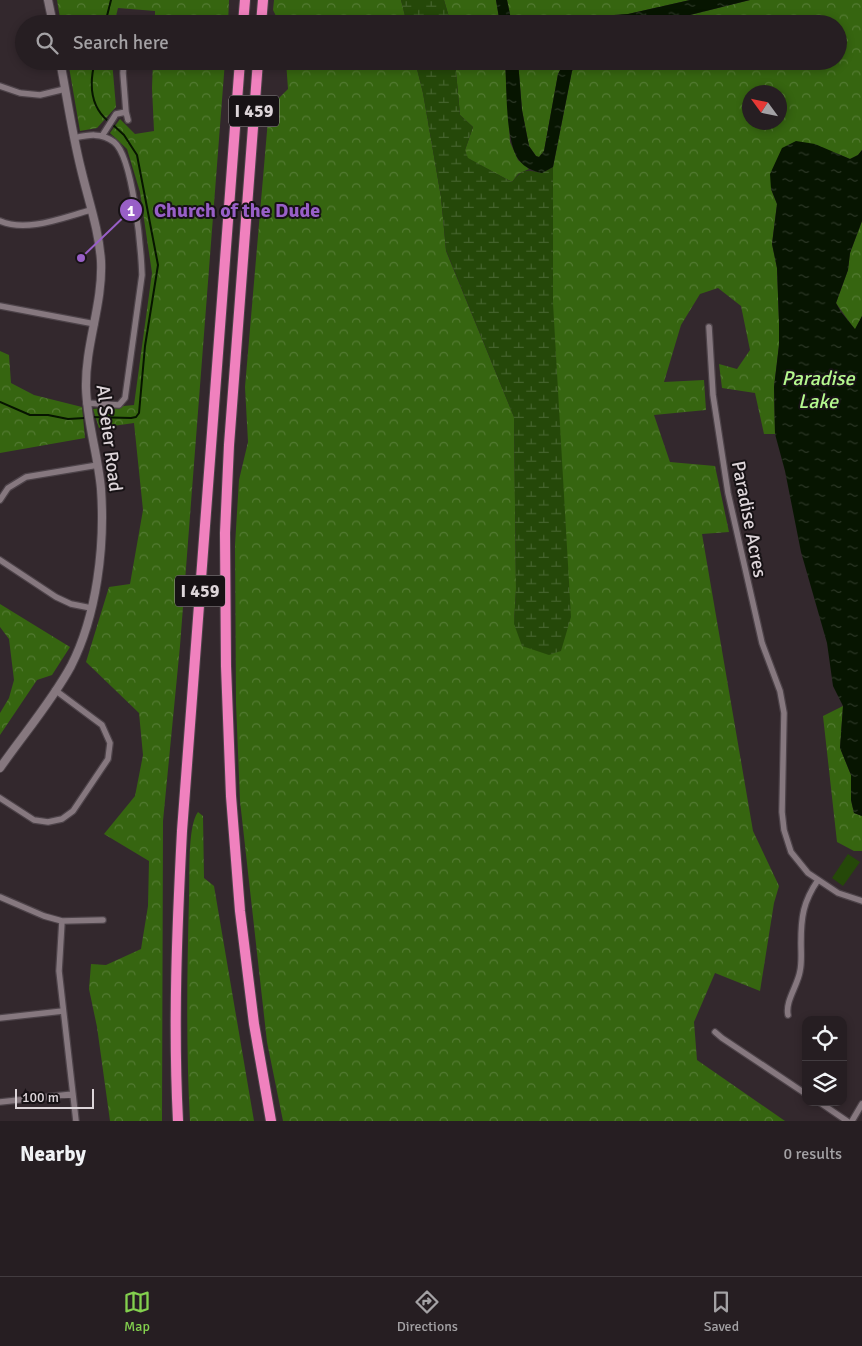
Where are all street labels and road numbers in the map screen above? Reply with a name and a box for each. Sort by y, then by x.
road number: I 459 [229,95,279,126]
street label: Al Seier Road [91,383,127,493]
street label: Paradise Acres [726,459,772,580]
road number: I 459 [175,576,225,606]

